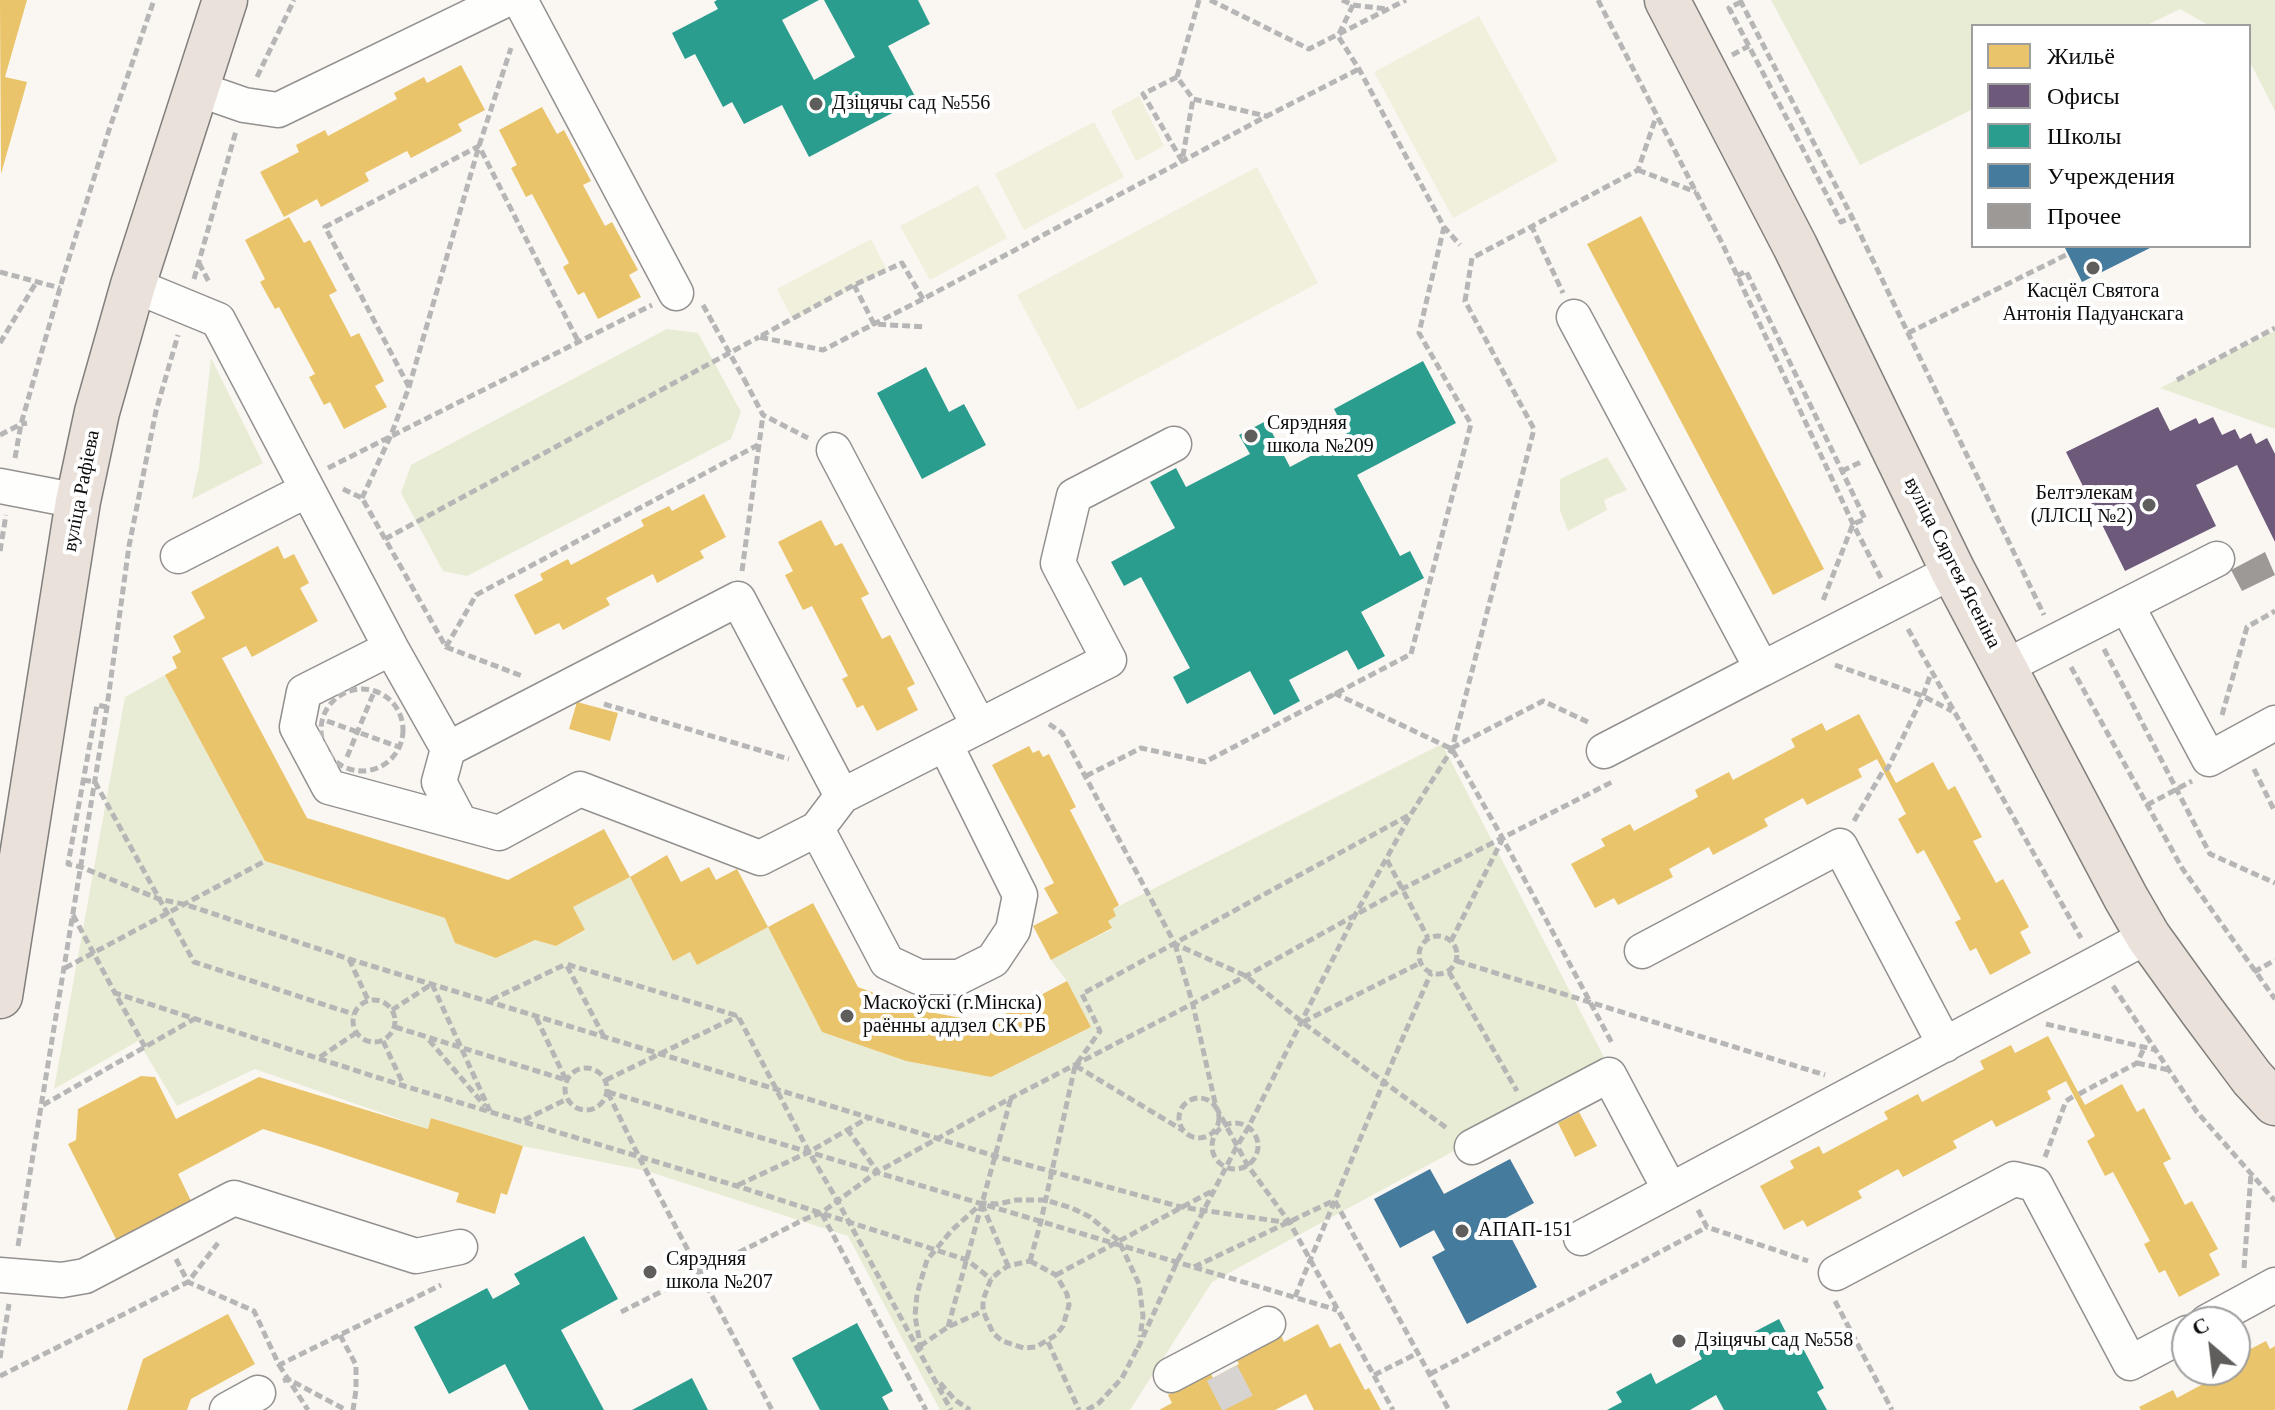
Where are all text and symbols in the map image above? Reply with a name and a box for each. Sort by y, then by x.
legend [1971,24,2251,248]
text: Жильё [2047,43,2115,69]
text: Офисы [2047,83,2120,109]
place label: Дзіцячы сад №556 [832,92,990,116]
marker: Дзіцячы сад №556 [807,95,825,113]
text: Школы [2047,123,2121,149]
text: Учреждения [2047,163,2175,189]
text: Прочее [2047,203,2121,229]
marker: Касцёл Святога Антонія Падуанскага [2084,259,2102,277]
place label: Касцёл Святога Антонія Падуанскага [2002,280,2184,327]
place label: Сярэдняя школа №209 [1267,412,1374,459]
marker: Сярэдняя школа №209 [1242,427,1260,445]
street label: вуліца Рафіева [58,428,106,554]
street label: вуліца Сяргея Ясеніна [1898,473,2006,653]
place label: Белтэлекам (ЛЛСЦ №2) [2031,482,2133,529]
marker: Белтэлекам (ЛЛСЦ №2) [2140,496,2158,514]
place label: Маскоўскі (г.Мінска) раённы аддзел СК РБ [863,992,1046,1039]
marker: Маскоўскі (г.Мінска) раённы аддзел СК РБ [838,1007,856,1025]
place label: АПАП-151 [1478,1219,1572,1243]
marker: АПАП-151 [1453,1222,1471,1240]
place label: Сярэдняя школа №207 [666,1248,773,1295]
marker: Сярэдняя школа №207 [641,1263,659,1281]
north arrow [2171,1306,2251,1386]
text: С [2188,1311,2213,1341]
place label: Дзіцячы сад №558 [1695,1329,1853,1353]
marker: Дзіцячы сад №558 [1670,1332,1688,1350]

